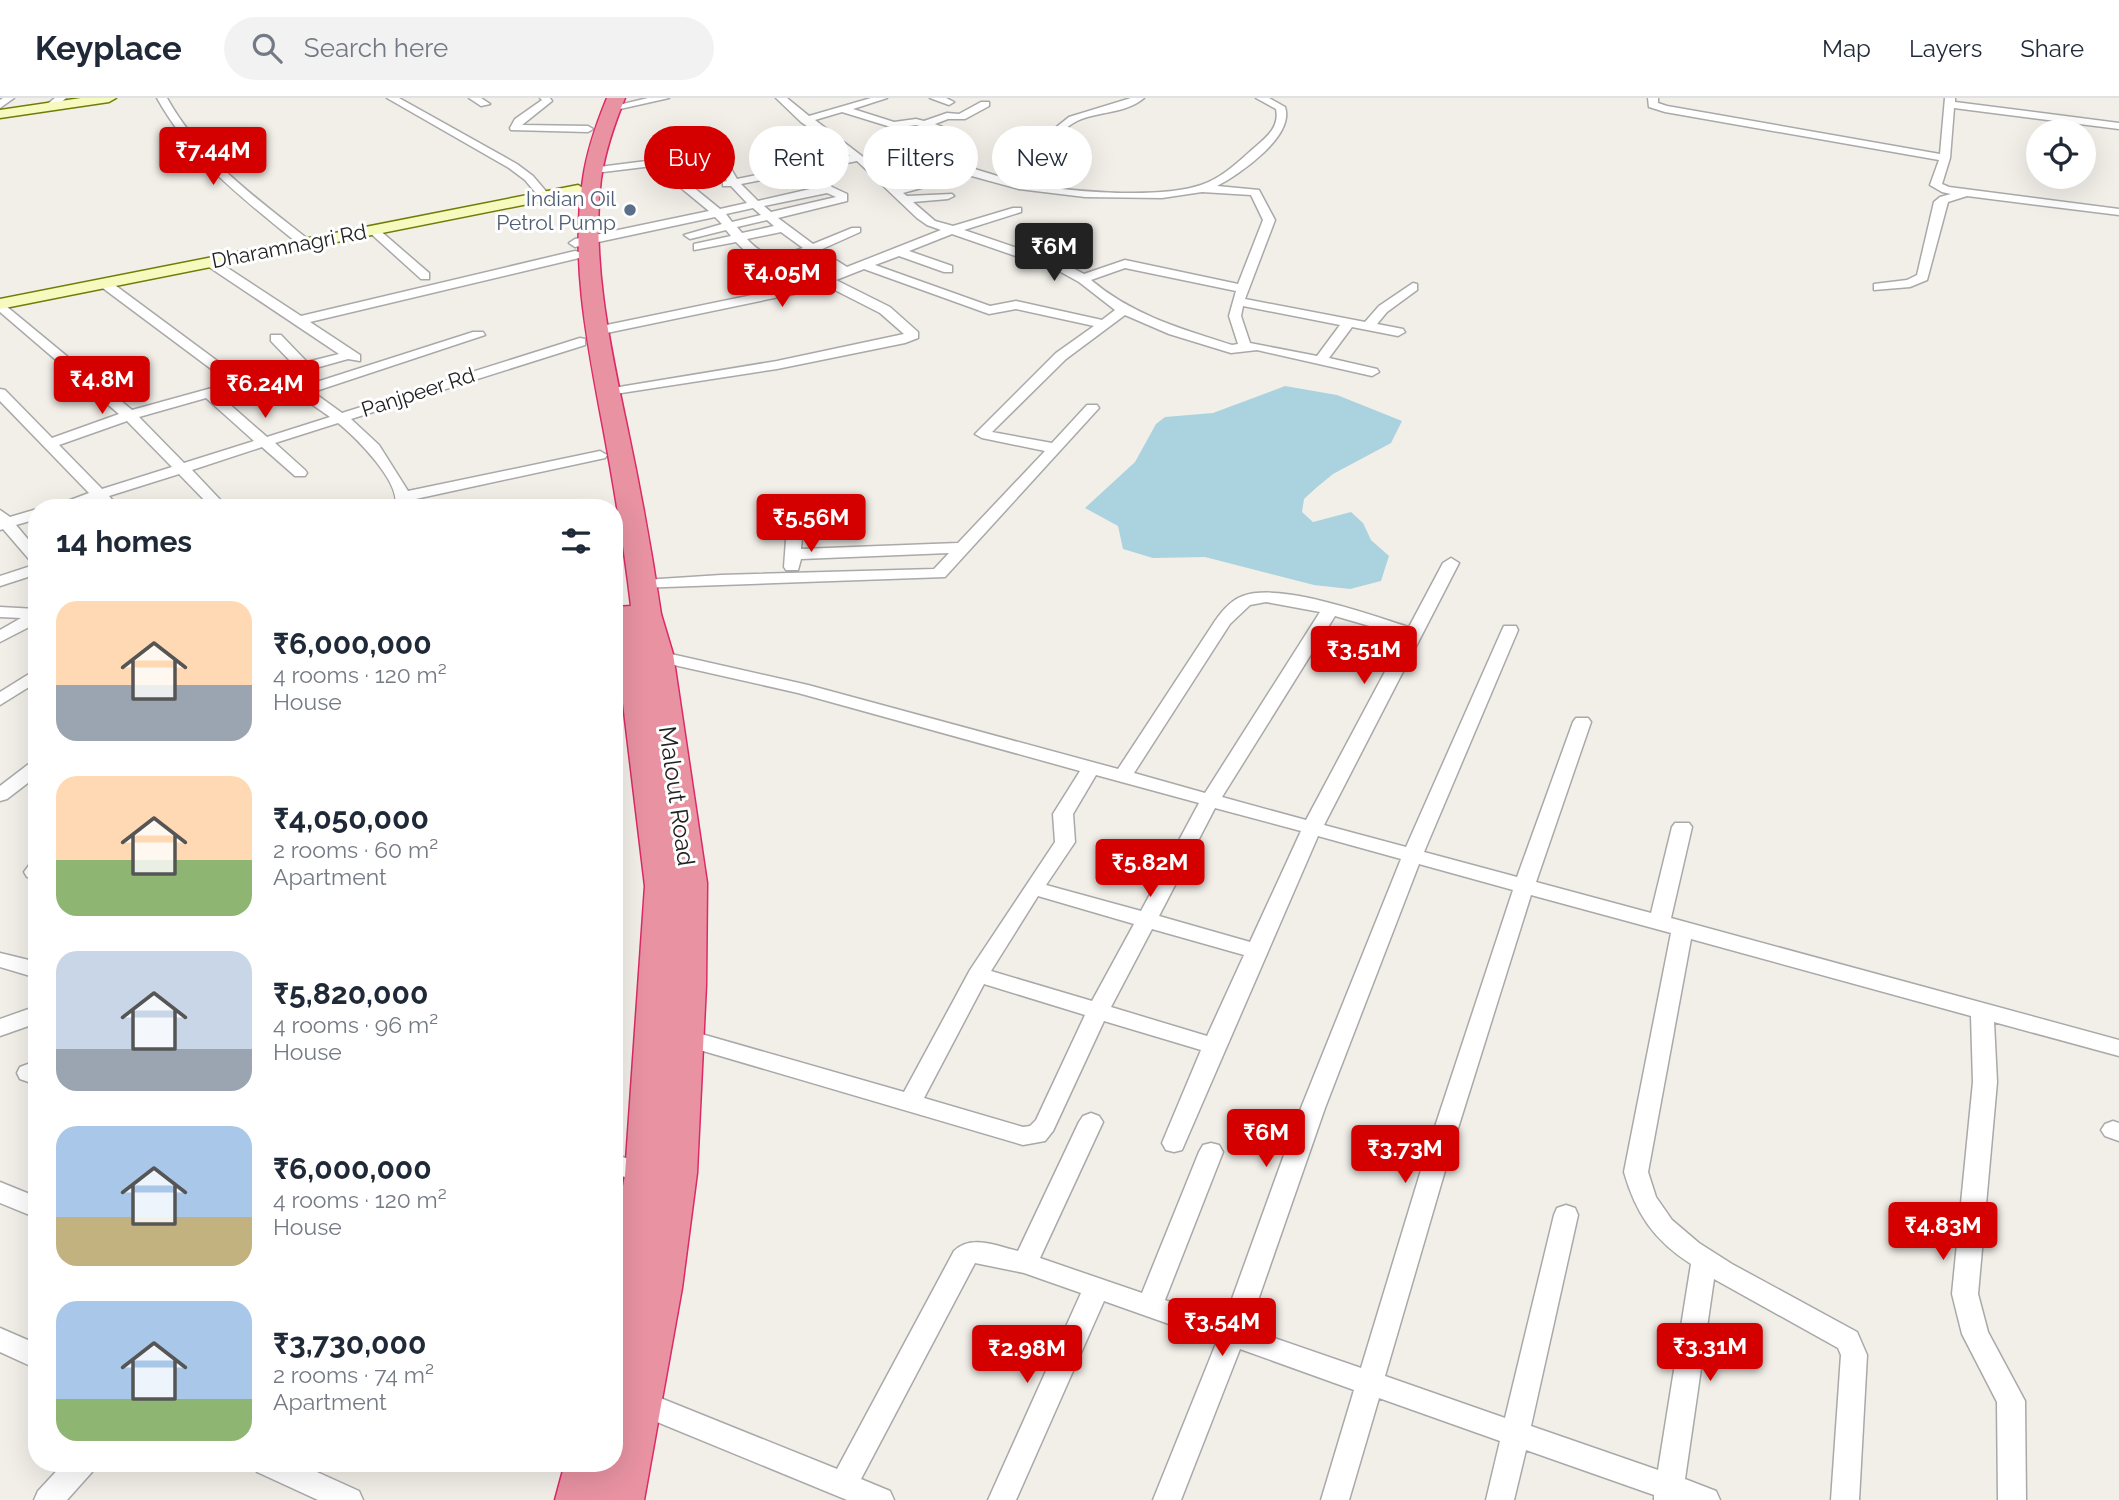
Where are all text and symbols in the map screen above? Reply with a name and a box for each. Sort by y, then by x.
search box [224,17,714,80]
text: Keyplace [35,29,182,68]
icon: search [248,29,286,67]
text: Search here [304,33,448,63]
text: Map [1822,34,1871,63]
text: Layers [1909,34,1982,63]
text: Share [2020,34,2084,63]
map controls [2026,119,2096,189]
button: locate [2026,119,2096,189]
chip: Buy [644,126,735,189]
chip: Rent [749,126,849,189]
chip: Filters [863,126,978,189]
chip: New [992,126,1092,189]
pin: ₹7.44M [156,127,270,187]
text: ₹7.44M [175,136,251,163]
place label: Indian Oil Petrol Pump [496,186,616,235]
marker: Indian Oil Petrol Pump [622,202,638,218]
street label: Dharamnagri Rd [209,219,369,273]
pin: ₹6M [1020,223,1088,283]
text: ₹6M [1031,232,1077,259]
pin: ₹4.05M [725,250,839,309]
text: ₹4.05M [743,258,821,285]
pin: ₹4.8M [53,356,151,416]
pin: ₹6.24M [208,360,322,420]
street label: Panjpeer Rd [358,362,478,422]
text: ₹4.8M [70,365,134,392]
text: ₹6.24M [226,369,304,396]
pin: ₹5.56M [754,494,868,554]
text: ₹5.56M [773,503,849,530]
icon: filters [557,522,595,560]
text: 14 homes [56,524,192,559]
text: ₹6,000,000 [273,626,432,661]
pin: ₹3.51M [1307,626,1421,686]
icon: home [112,629,196,713]
text: ₹3.51M [1327,635,1401,662]
text: 4 rooms · 120 m² [273,661,447,688]
text: House [273,688,342,715]
street label: Malout Road [653,724,701,868]
text: ₹4,050,000 [273,801,429,836]
icon: home [112,804,196,888]
text: 2 rooms · 60 m² [273,836,438,863]
pin: ₹5.82M [1093,840,1207,899]
text: ₹5.82M [1112,848,1188,875]
text: Apartment [273,863,387,890]
text: ₹5,820,000 [273,976,428,1011]
icon: home [112,979,196,1063]
text: 4 rooms · 96 m² [273,1011,438,1038]
text: House [273,1038,342,1065]
pin: ₹6M [1232,1110,1300,1169]
text: ₹6M [1243,1118,1289,1145]
pin: ₹3.73M [1348,1126,1462,1185]
text: ₹3.73M [1367,1134,1443,1161]
text: ₹6,000,000 [273,1151,432,1186]
icon: home [112,1154,196,1238]
text: 4 rooms · 120 m² [273,1186,447,1213]
pin: ₹4.83M [1886,1202,2000,1262]
text: ₹4.83M [1904,1211,1982,1238]
text: House [273,1213,342,1240]
pin: ₹3.54M [1165,1298,1279,1358]
text: ₹3.54M [1184,1307,1260,1334]
pin: ₹3.31M [1653,1324,1767,1383]
text: ₹3,730,000 [273,1326,426,1361]
pin: ₹2.98M [970,1326,1084,1385]
icon: home [112,1329,196,1413]
text: ₹3.31M [1673,1332,1747,1359]
text: ₹2.98M [988,1334,1066,1361]
text: 2 rooms · 74 m² [273,1361,434,1388]
text: Apartment [273,1388,387,1415]

